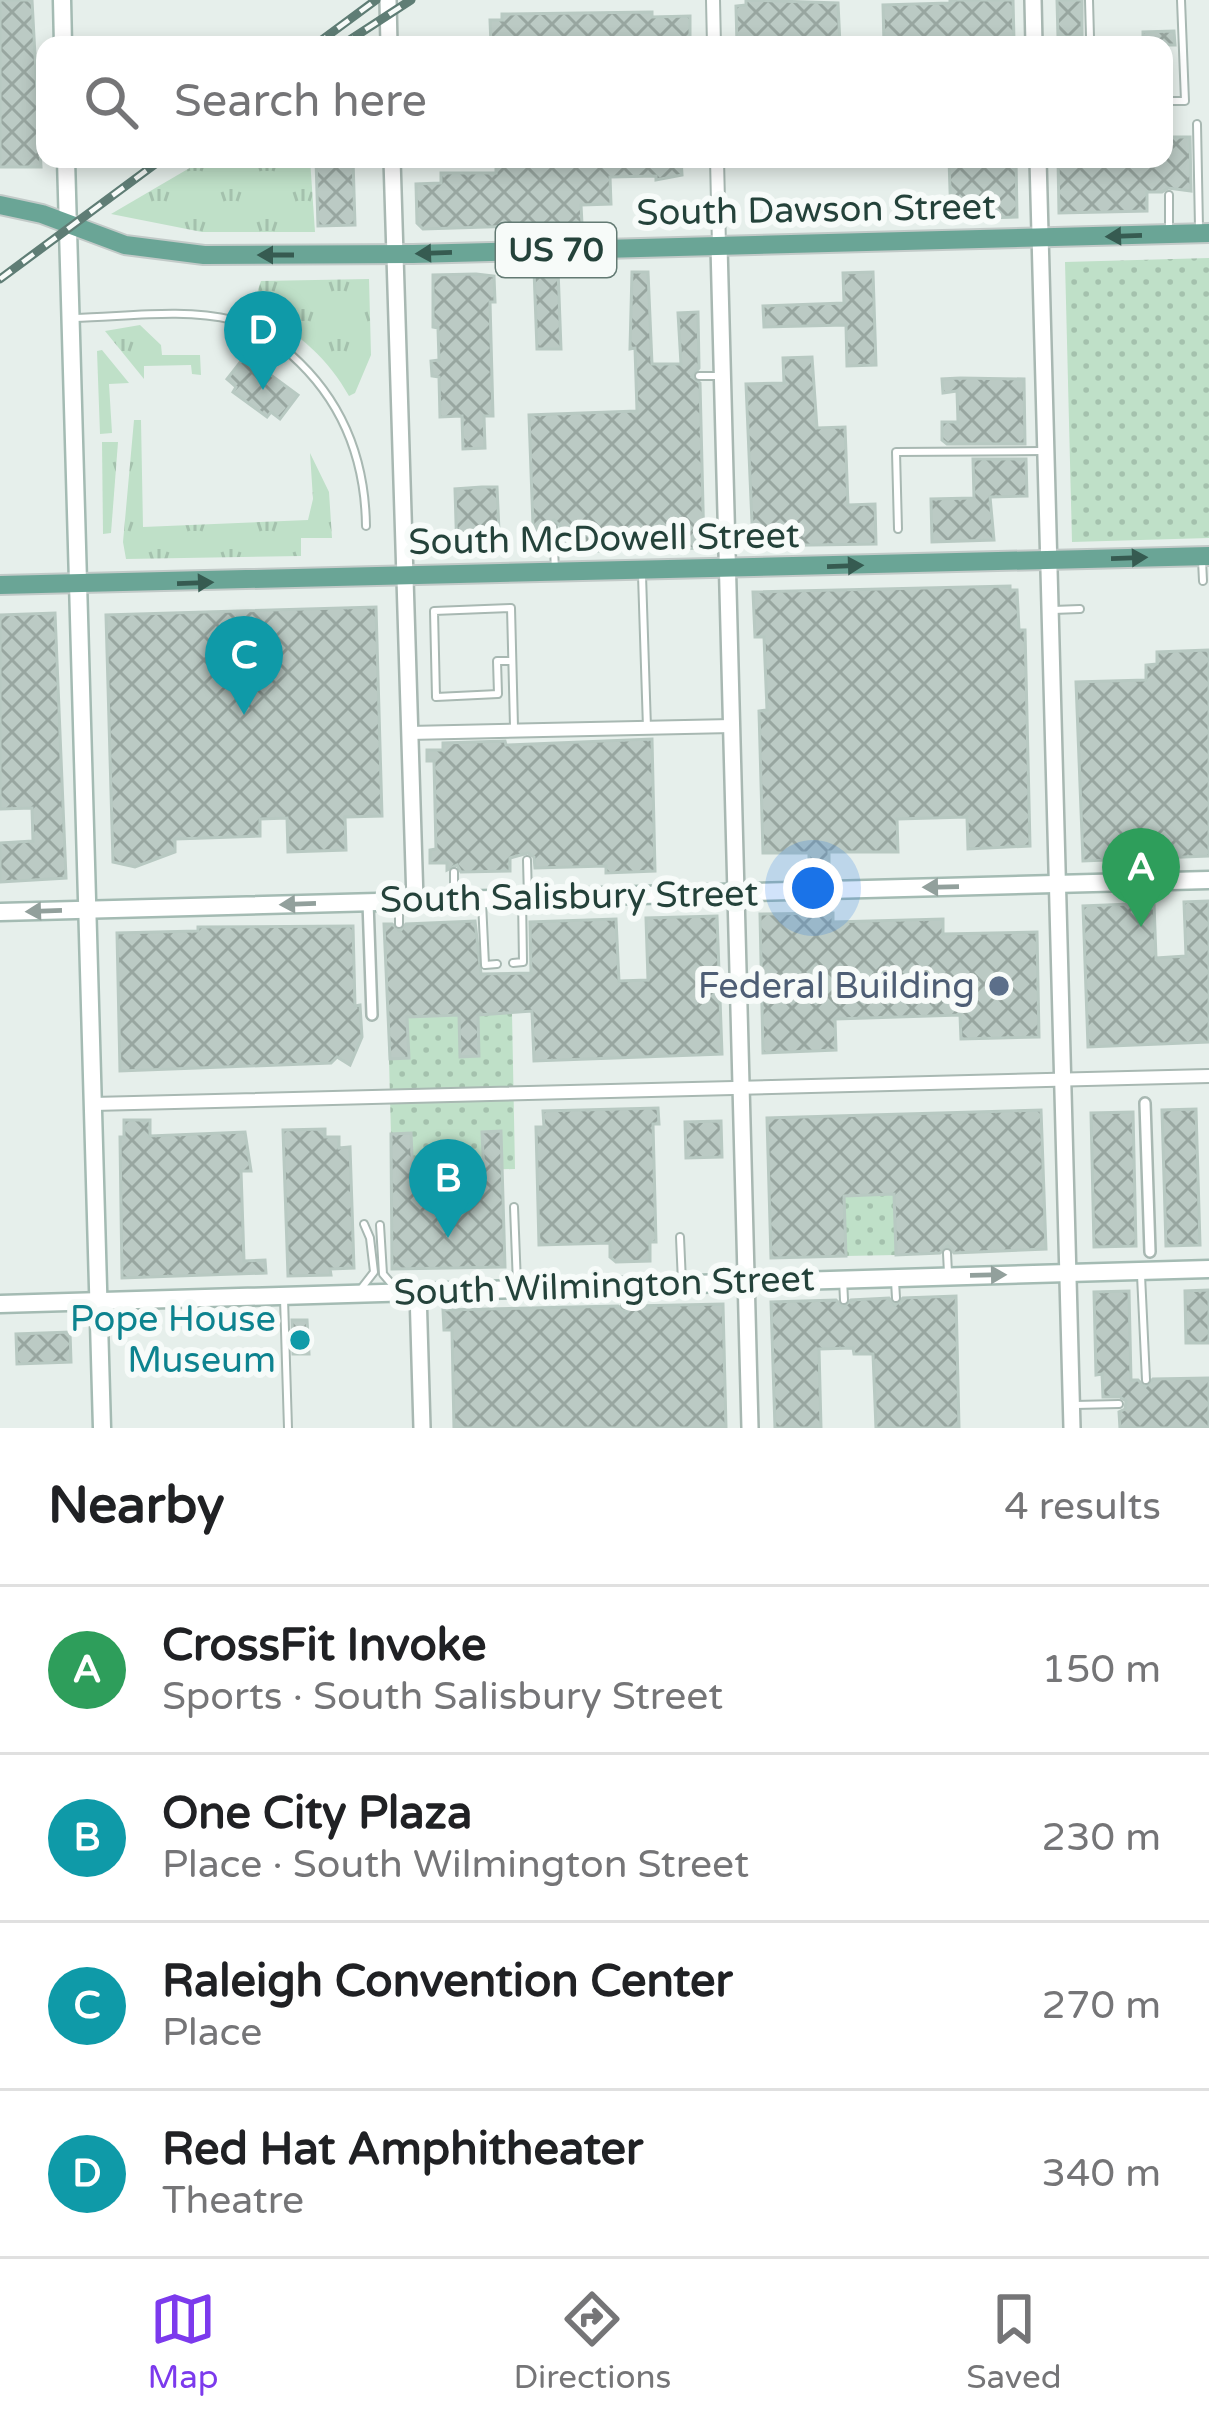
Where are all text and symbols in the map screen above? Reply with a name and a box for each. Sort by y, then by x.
search box [36,36,1173,168]
icon: search [78,69,144,135]
text: Search here [174,75,427,129]
street label: South Dawson Street [636,185,996,235]
road number: US 70 [496,223,616,277]
one-way arrow [1104,226,1142,245]
one-way arrow [414,244,452,263]
one-way arrow [256,245,294,265]
pin: D [224,291,302,390]
street label: South McDowell Street [408,514,800,564]
one-way arrow [1111,549,1149,568]
one-way arrow [826,556,864,575]
one-way arrow [177,573,215,592]
pin: C [205,616,283,715]
pin: A [1102,828,1180,927]
your location [783,858,843,918]
street label: South Salisbury Street [379,872,759,922]
one-way arrow [921,878,959,897]
one-way arrow [278,894,316,913]
one-way arrow [24,901,62,920]
place label: Federal Building [698,965,975,1008]
marker: Federal Building [986,973,1012,999]
pin: B [409,1139,487,1238]
street label: South Wilmington Street [393,1257,815,1315]
one-way arrow [970,1266,1008,1285]
place label: Pope House Museum [70,1298,276,1382]
marker: Pope House Museum [287,1327,313,1353]
text: Nearby [48,1475,225,1537]
text: 4 results [1004,1483,1161,1530]
text: CrossFit Invoke [162,1619,486,1673]
text: A [72,1646,102,1693]
text: 150 m [1042,1646,1161,1693]
text: Sports · South Salisbury Street [162,1673,723,1720]
text: One City Plaza [162,1787,472,1841]
text: B [73,1814,101,1861]
text: 230 m [1042,1814,1161,1861]
text: Place · South Wilmington Street [162,1841,749,1888]
text: Raleigh Convention Center [162,1955,733,2009]
text: C [73,1982,101,2029]
text: 270 m [1042,1982,1161,2029]
text: Place [162,2009,262,2056]
text: Red Hat Amphitheater [162,2123,643,2177]
text: D [72,2150,102,2197]
text: 340 m [1042,2150,1161,2197]
text: Theatre [162,2177,304,2224]
tab: Map [147,2286,219,2397]
tab: Directions [513,2286,671,2397]
tab: Saved [966,2286,1062,2397]

